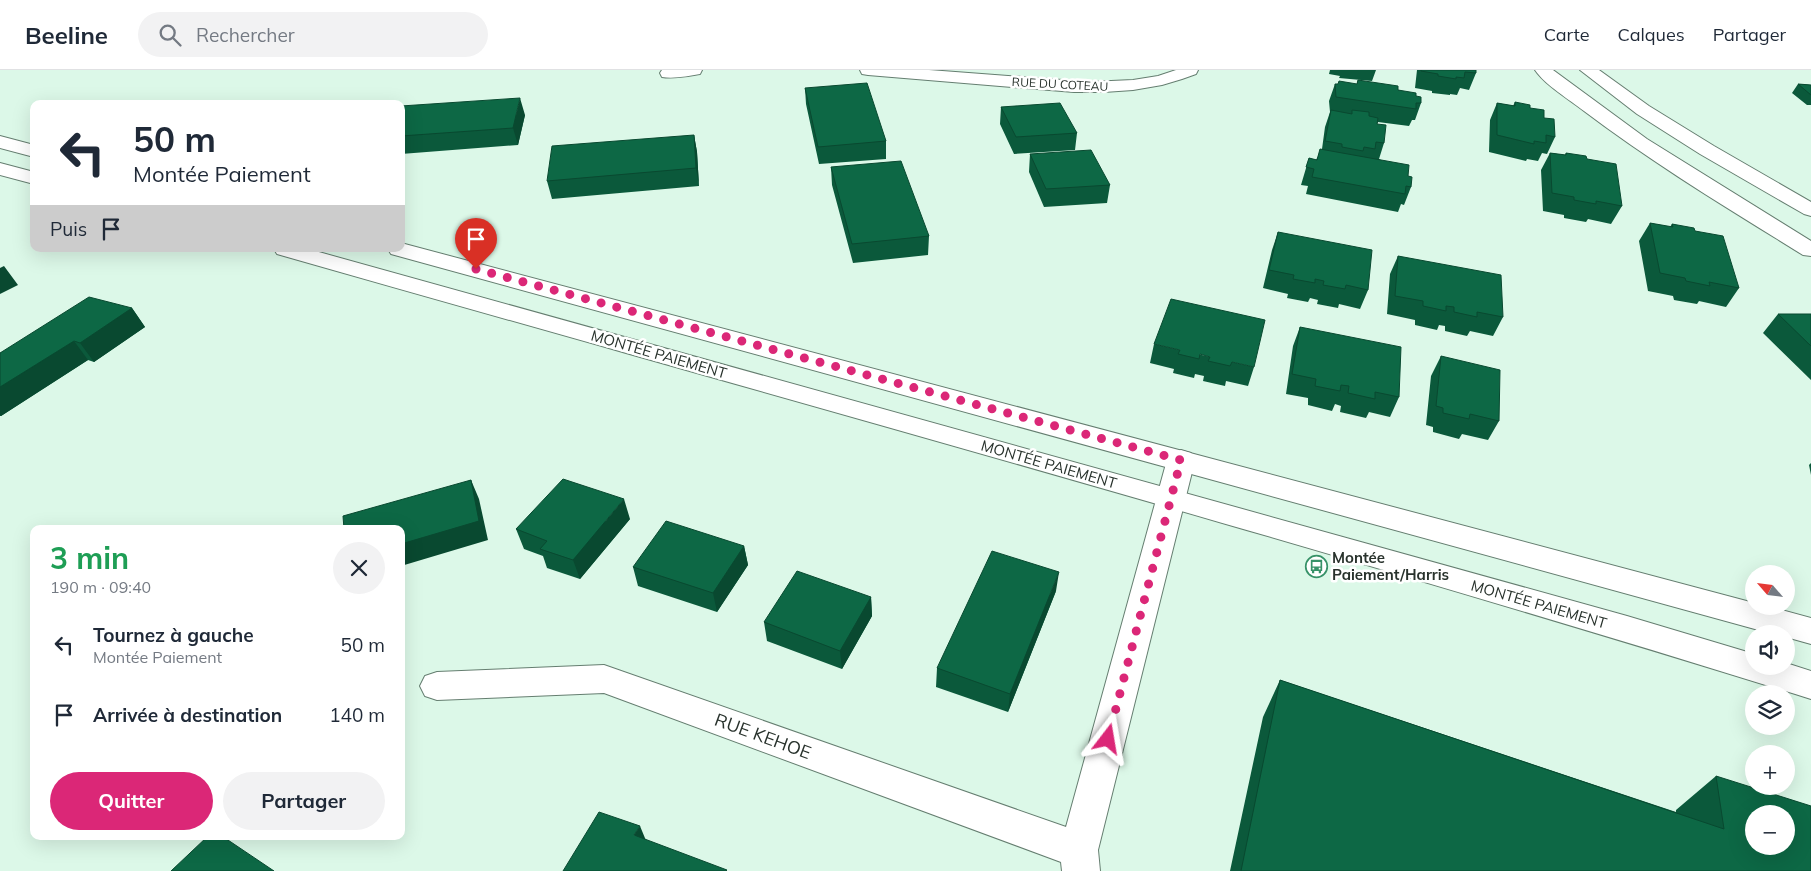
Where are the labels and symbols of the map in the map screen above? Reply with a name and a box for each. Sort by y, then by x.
street label: RUE DU COTEAU [1011,74,1109,94]
pin [455,218,497,269]
street label: MONTÉE PAIEMENT [589,325,729,383]
street label: MONTÉE PAIEMENT [979,435,1119,493]
place label: Montée Paiement/Harris [1332,548,1449,584]
bus stop icon: Montée Paiement/Harris [1304,554,1328,578]
north arrow [1745,565,1795,615]
street label: MONTÉE PAIEMENT [1469,575,1609,633]
street label: RUE KEHOE [712,708,814,764]
position arrow [1081,712,1133,764]

